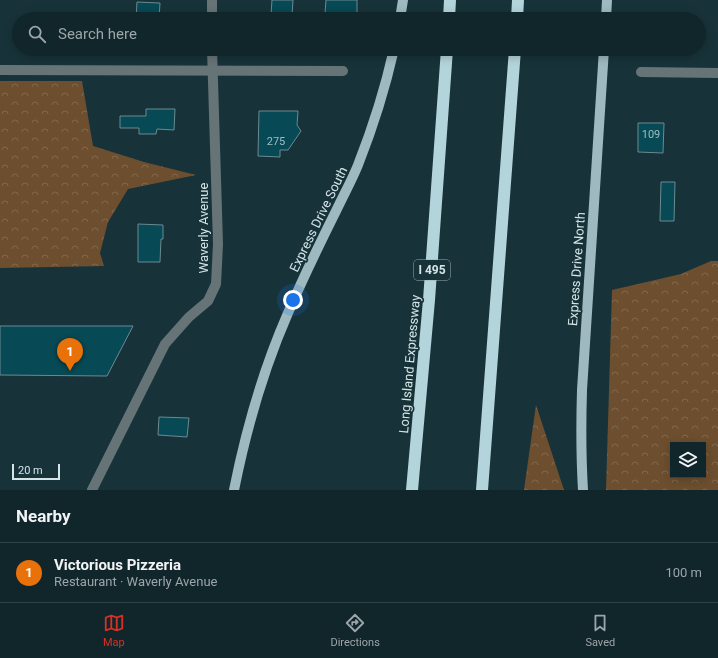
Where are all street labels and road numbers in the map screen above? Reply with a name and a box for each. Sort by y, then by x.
street label: Express Drive South [286,164,350,274]
street label: Waverly Avenue [196,182,211,273]
street label: Express Drive North [565,212,588,327]
road number: I 495 [414,260,450,280]
street label: Long Island Expressway [396,294,423,434]

